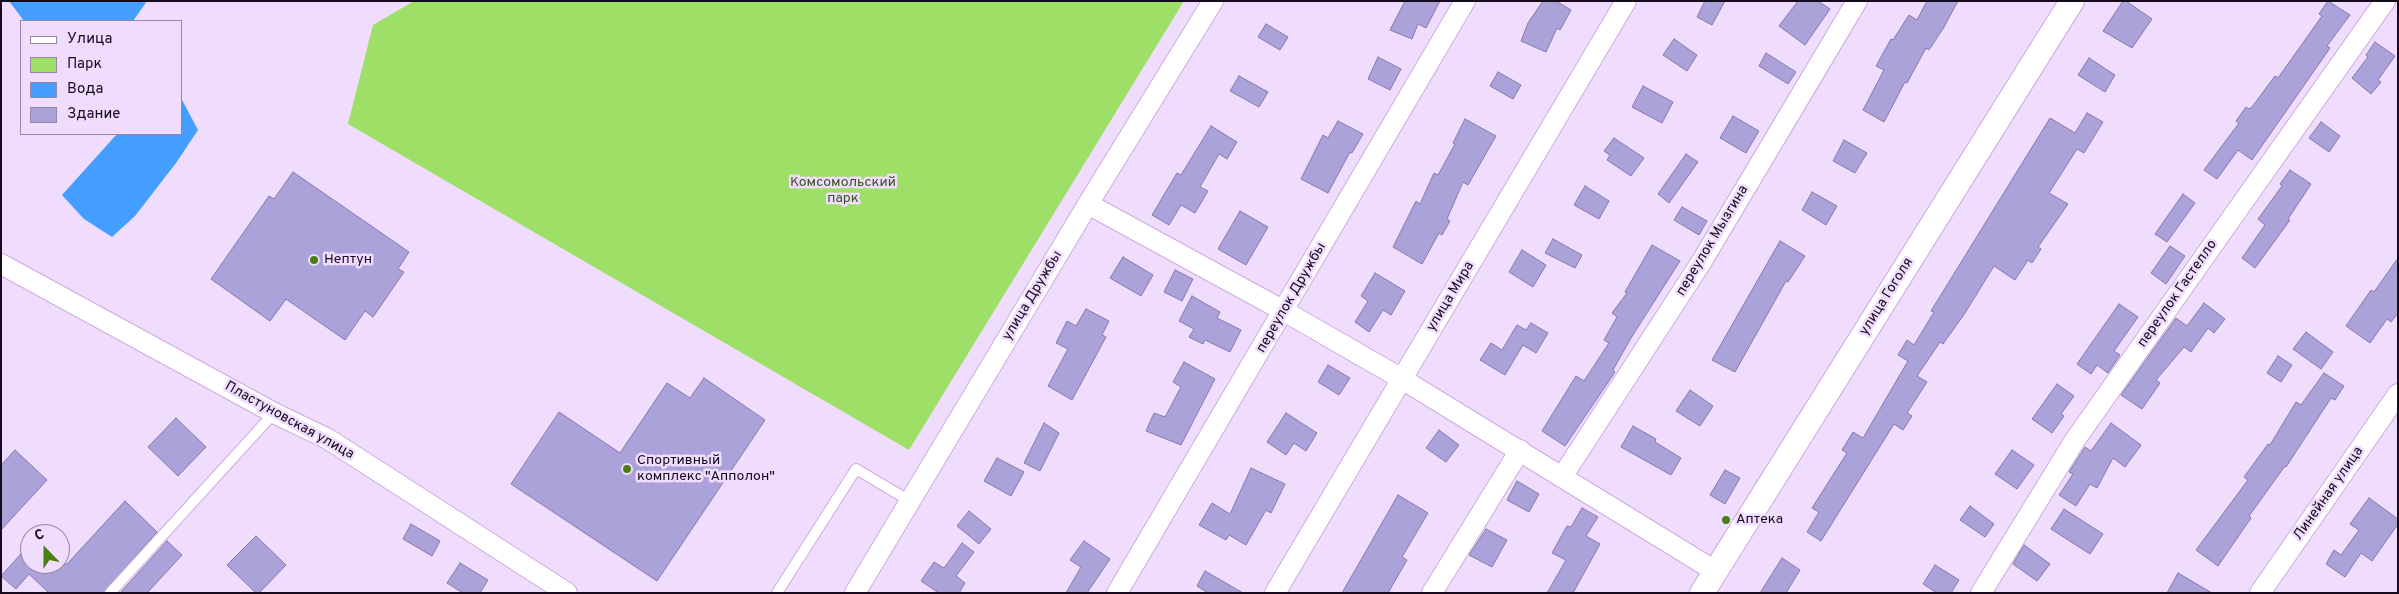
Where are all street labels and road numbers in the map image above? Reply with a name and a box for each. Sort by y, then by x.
street label: переулок Мызгина [1673,183,1753,299]
street label: переулок Гастелло [2135,237,2221,351]
street label: переулок Дружбы [1254,240,1330,356]
street label: улица Дружбы [1000,248,1066,344]
street label: улица Гоголя [1856,255,1918,339]
street label: улица Мира [1424,259,1478,335]
street label: Пластуновская улица [222,379,356,463]
street label: Линейная улица [2290,444,2368,544]

